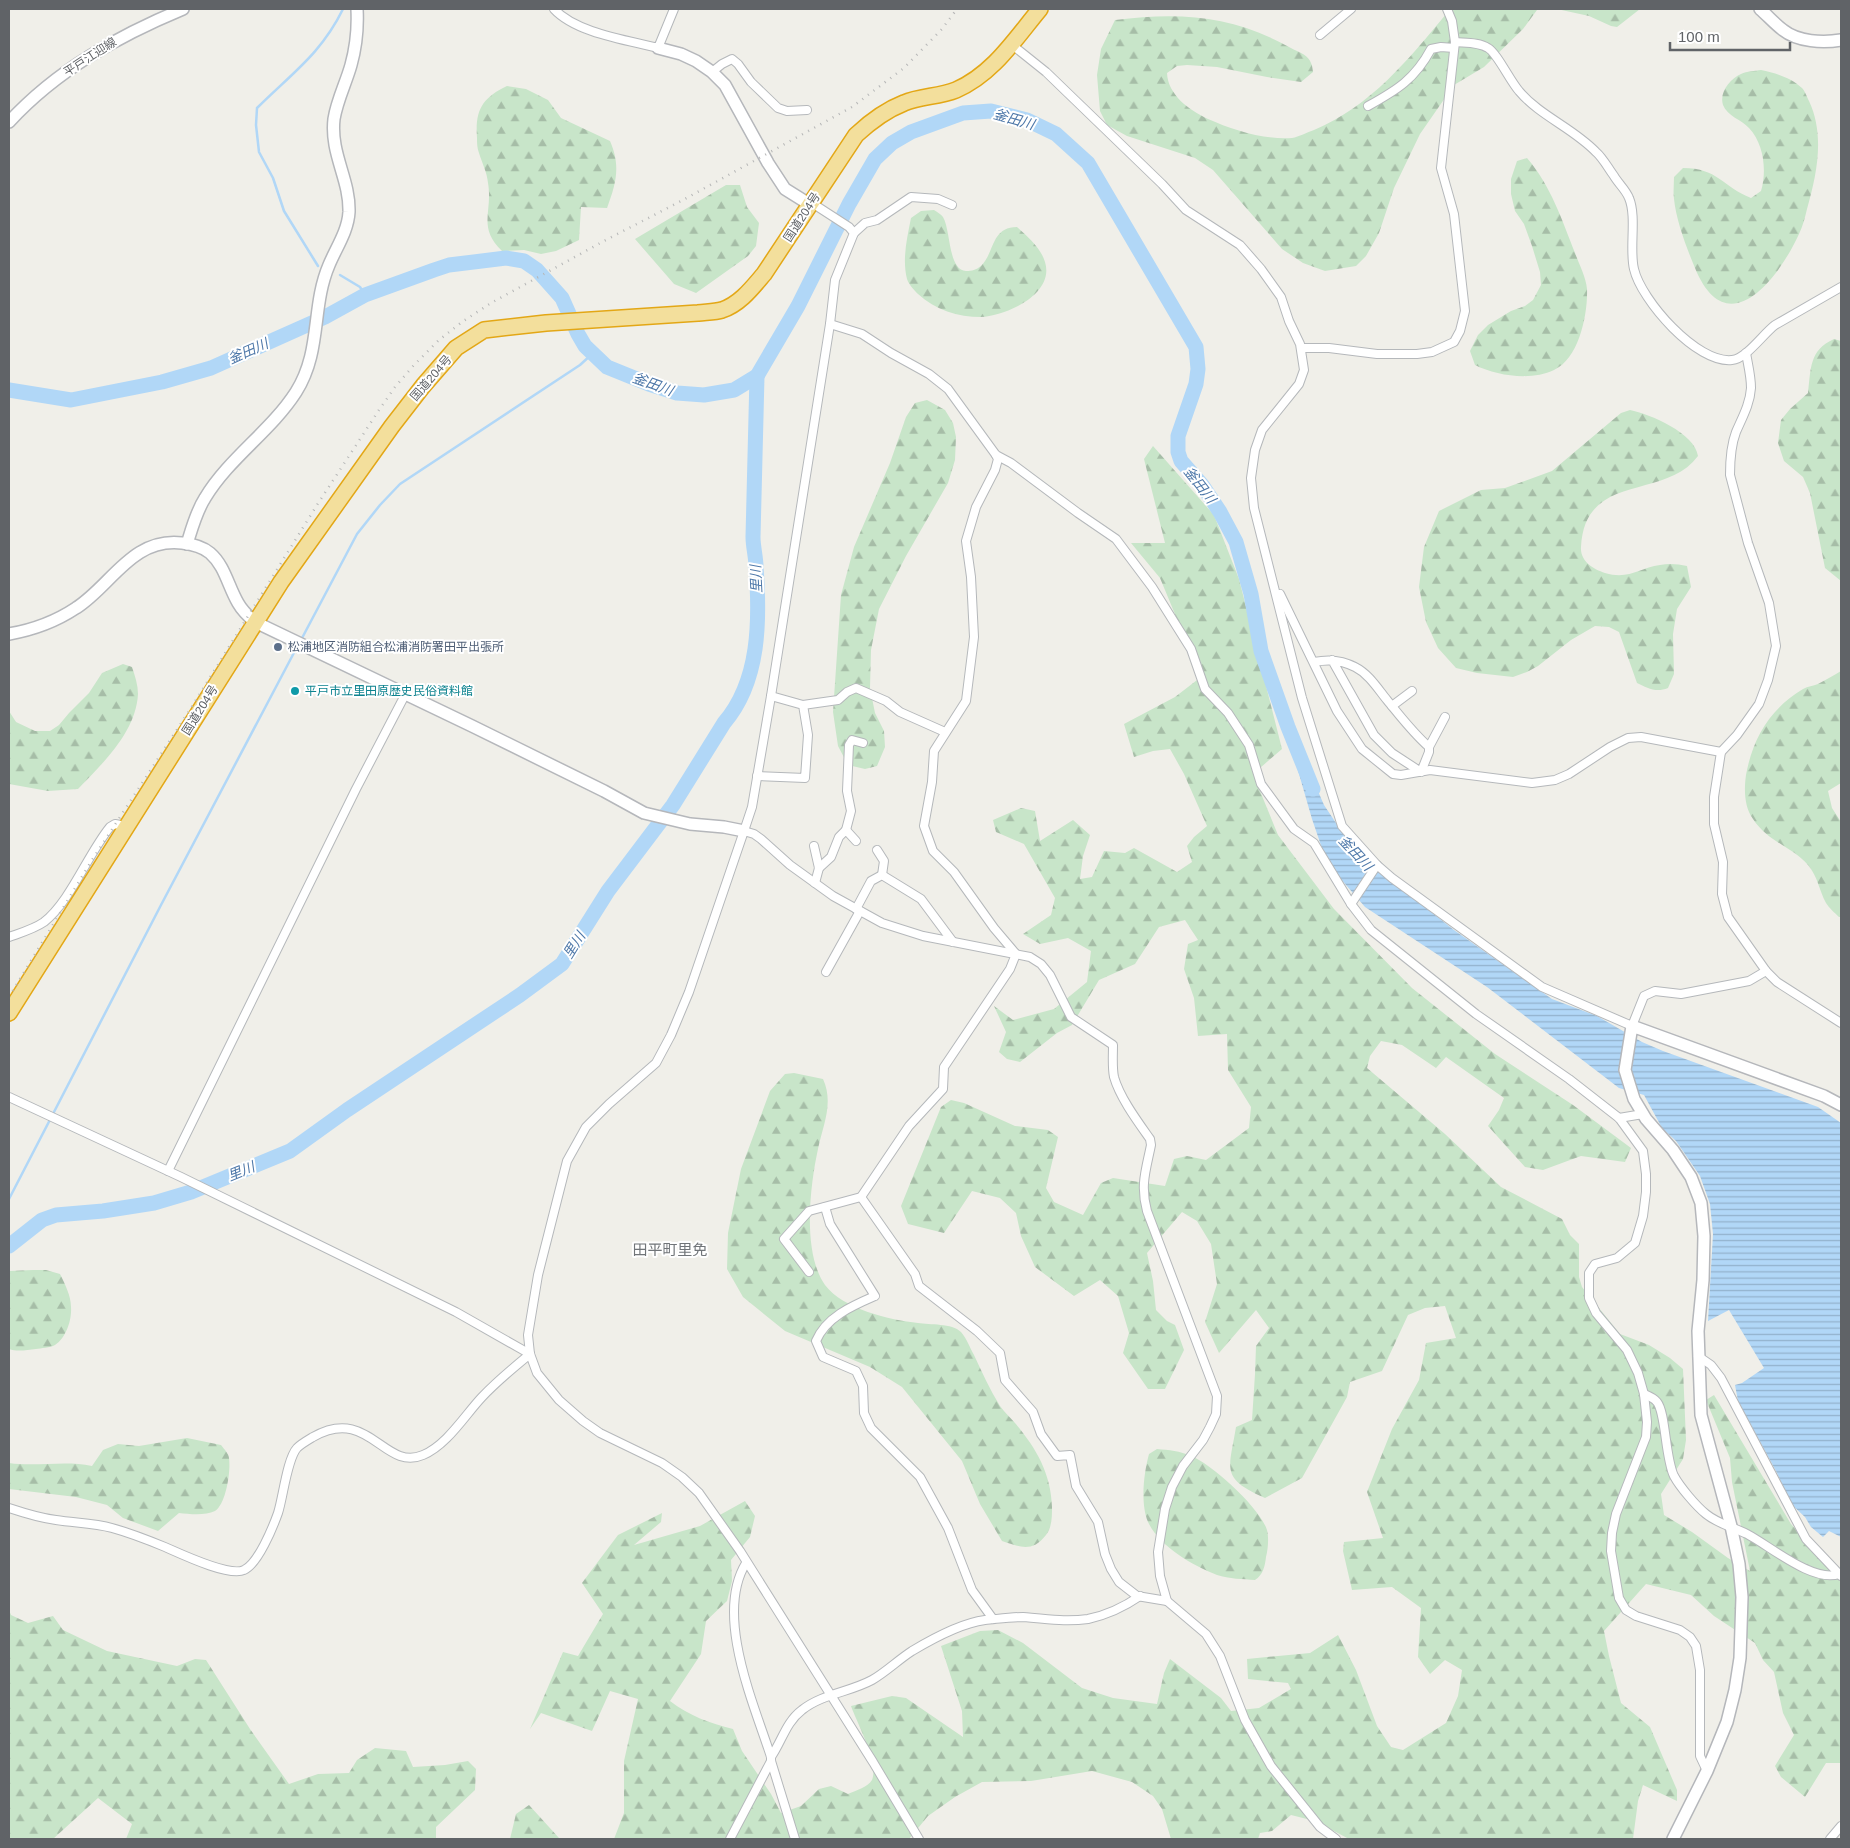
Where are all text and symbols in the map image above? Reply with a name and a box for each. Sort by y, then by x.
scale bar [1670,20,1790,52]
text: 100 m [1678,28,1720,45]
street label: 平戸江迎線 [61,35,119,79]
water label: 釜田川 [992,106,1038,133]
street label: 国道204号 [781,190,823,244]
water label: 釜田川 [226,334,272,367]
street label: 国道204号 [407,352,455,404]
water label: 釜田川 [631,369,677,399]
water label: 釜田川 [1181,464,1220,508]
water label: 里川 [747,563,765,593]
place label: 松浦地区消防組合松浦消防署田平出張所 [288,640,504,654]
marker: 松浦地区消防組合松浦消防署田平出張所 [272,641,284,653]
street label: 国道204号 [179,683,221,737]
place label: 平戸市立里田原歴史民俗資料館 [305,684,473,698]
marker: 平戸市立里田原歴史民俗資料館 [289,685,301,697]
water label: 釜田川 [1336,832,1378,875]
water label: 里川 [560,927,589,961]
water label: 里川 [225,1158,259,1184]
district label: 田平町里免 [632,1241,708,1258]

